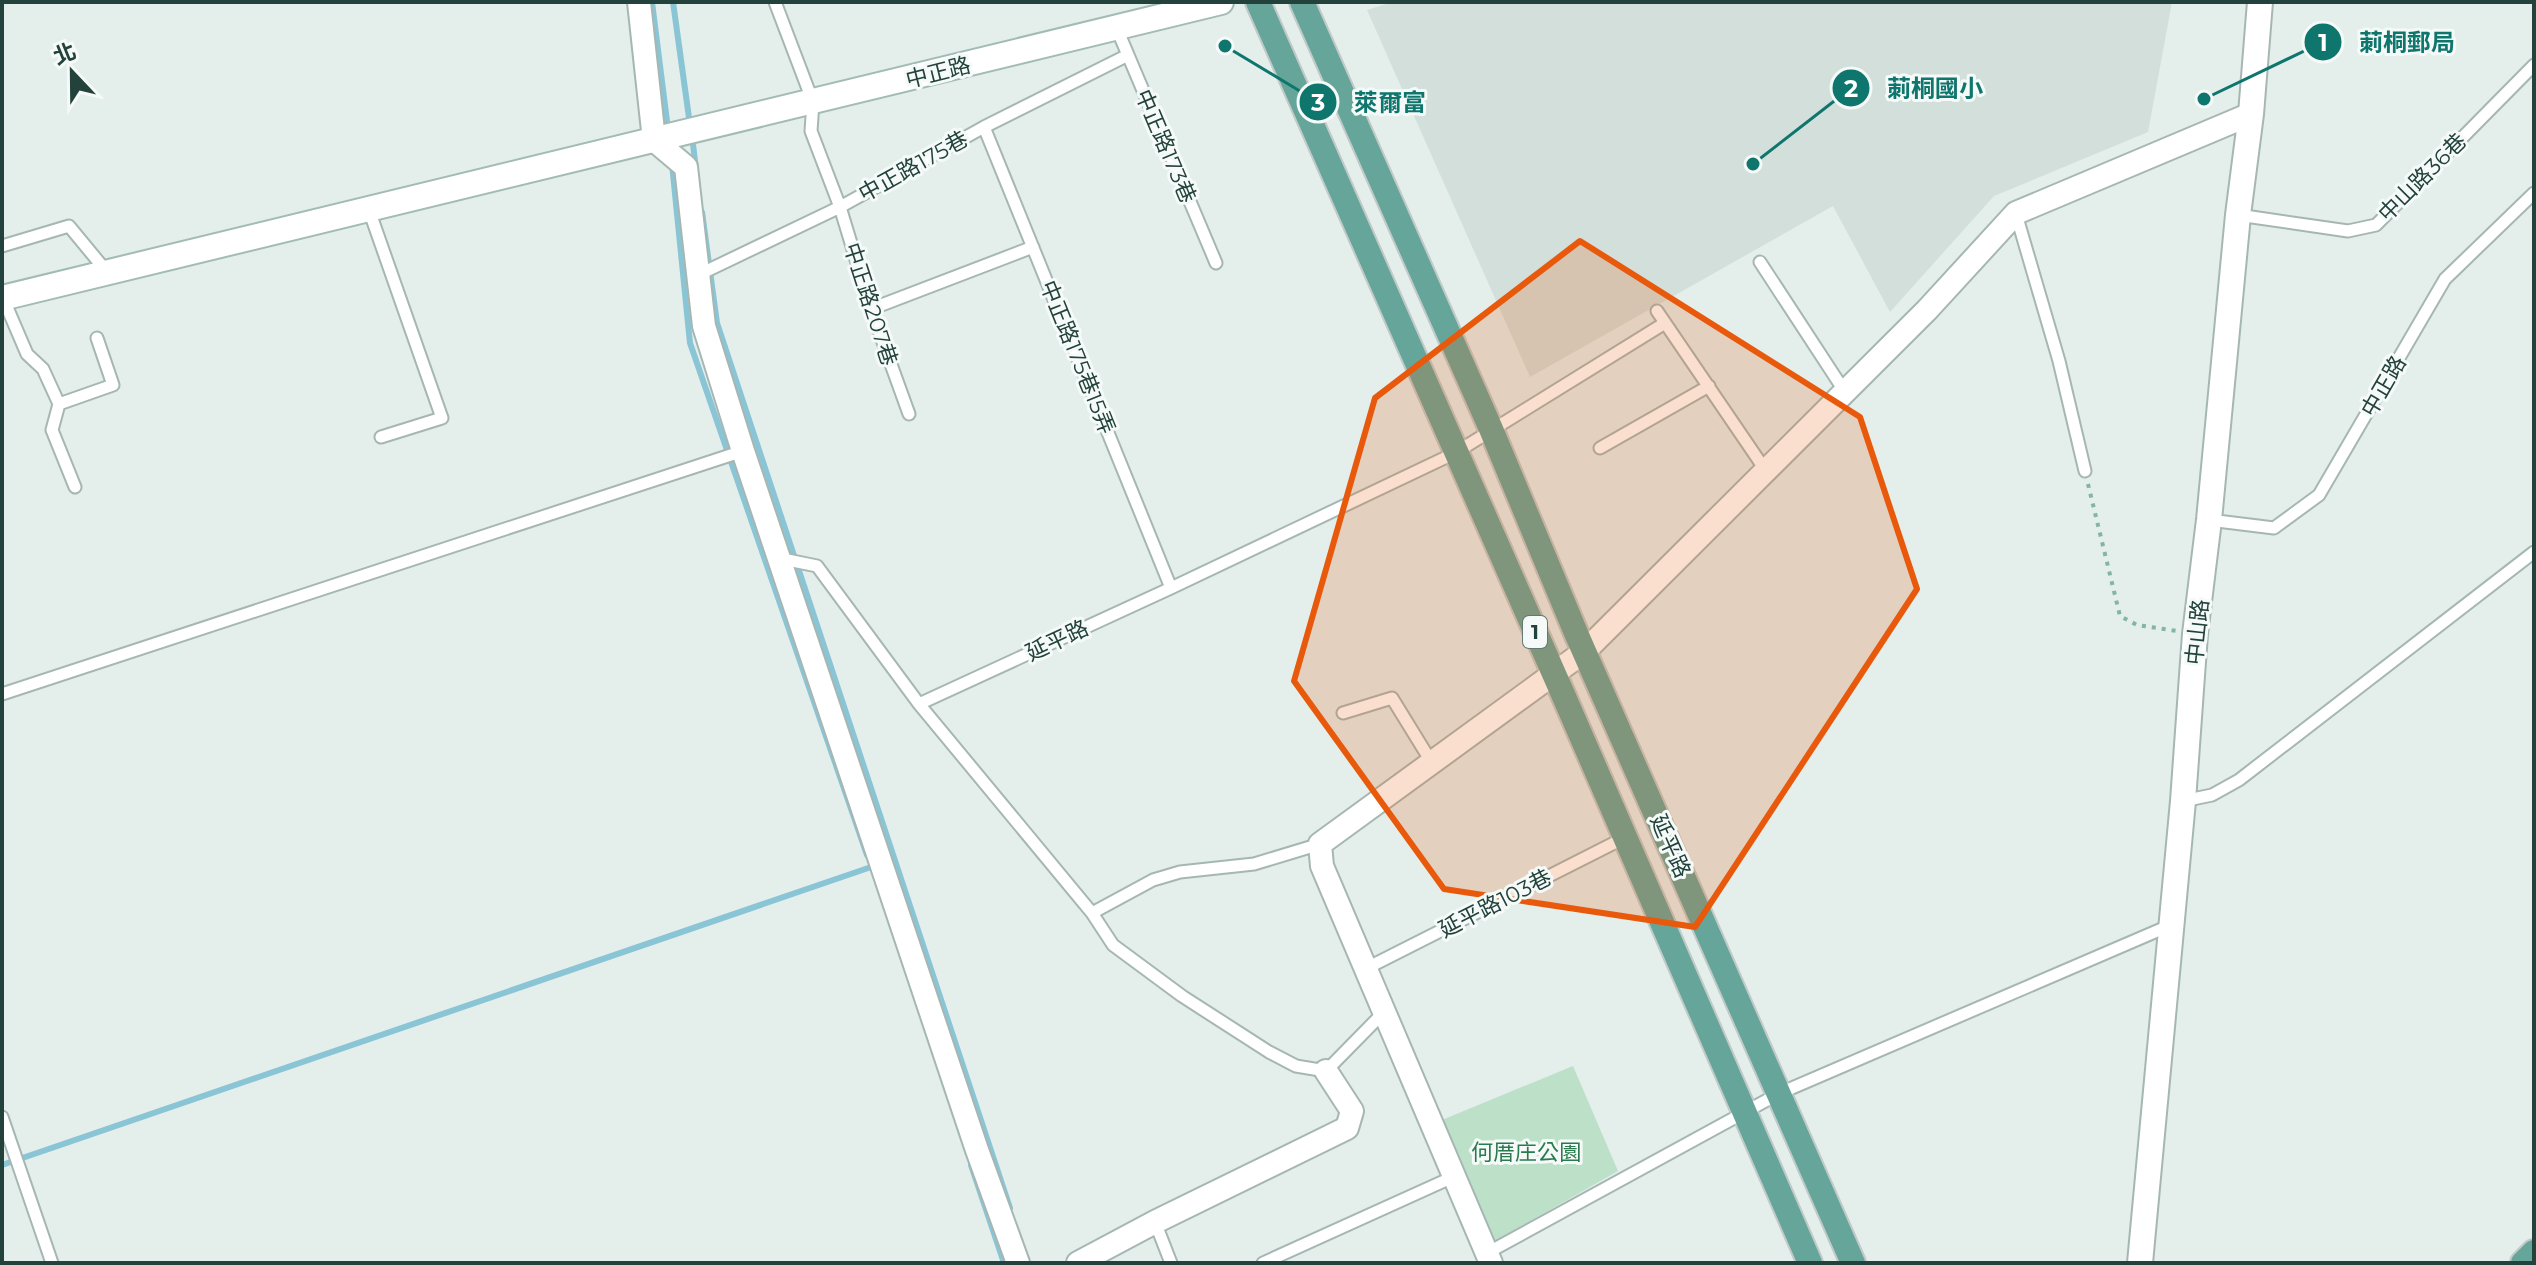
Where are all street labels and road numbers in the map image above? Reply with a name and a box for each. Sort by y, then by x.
street label: 中正路 [903,51,973,94]
street label: 中正路173巷 [1129,85,1202,207]
street label: 中正路175巷 [854,125,973,208]
street label: 中山路36巷 [2373,128,2472,227]
street label: 中正路207巷 [838,239,903,369]
street label: 中正路175巷15弄 [1034,276,1121,438]
street label: 中正路 [2355,351,2412,422]
street label: 中山路 [2181,598,2214,666]
street label: 延平路 [1022,614,1093,667]
road number: 1 [1523,616,1547,648]
street label: 延平路 [1645,811,1696,882]
street label: 延平路103巷 [1434,864,1556,943]

